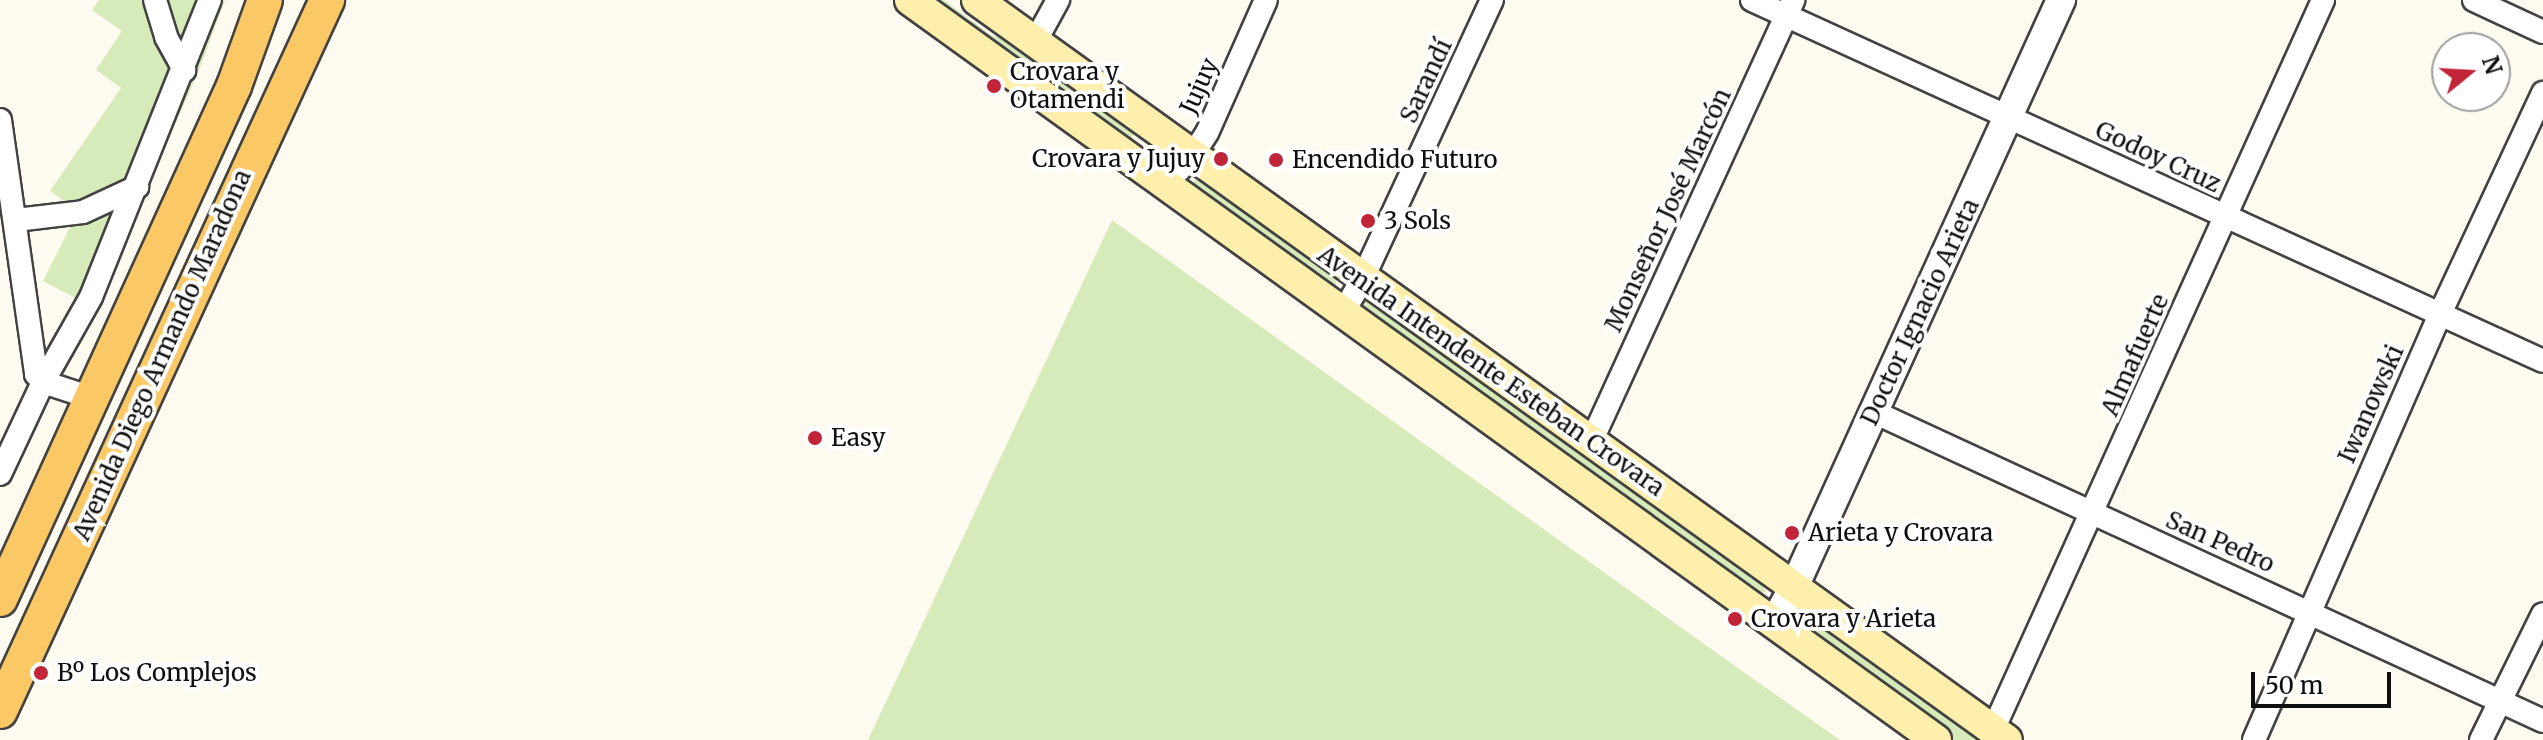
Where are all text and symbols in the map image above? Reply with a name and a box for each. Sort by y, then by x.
north arrow [2431,32,2511,112]
street label: Sarandí [1394,34,1458,128]
street label: Jujuy [1174,53,1224,119]
text: N [2476,53,2508,78]
place label: Crovara y Otamendi [1010,58,1125,114]
marker: Crovara y Otamendi [985,77,1003,95]
street label: Monseñor José Marcón [1599,84,1737,336]
street label: Godoy Cruz [2091,115,2225,199]
place label: Crovara y Jujuy [1032,145,1205,173]
place label: Encendido Futuro [1292,146,1497,174]
marker: Crovara y Jujuy [1212,150,1230,168]
marker: Encendido Futuro [1267,151,1285,169]
street label: Avenida Diego Armando Maradona [67,165,257,545]
street label: Doctor Ignacio Arieta [1855,194,1985,430]
place label: 3 Sols [1384,207,1451,235]
marker: 3 Sols [1359,212,1377,230]
street label: Avenida Intendente Esteban Crovara [1312,240,1670,502]
street label: Almafuerte [2095,290,2175,420]
street label: Iwanowski [2332,341,2410,467]
place label: Easy [831,424,886,452]
marker: Easy [806,429,824,447]
street label: San Pedro [2161,505,2279,579]
place label: Arieta y Crovara [1808,519,1993,547]
marker: Arieta y Crovara [1783,524,1801,542]
place label: Crovara y Arieta [1751,605,1936,633]
marker: Crovara y Arieta [1726,610,1744,628]
scale bar [2255,656,2395,706]
place label: Bº Los Complejos [57,659,257,687]
marker: Bº Los Complejos [32,664,50,682]
text: 50 m [2265,670,2324,701]

